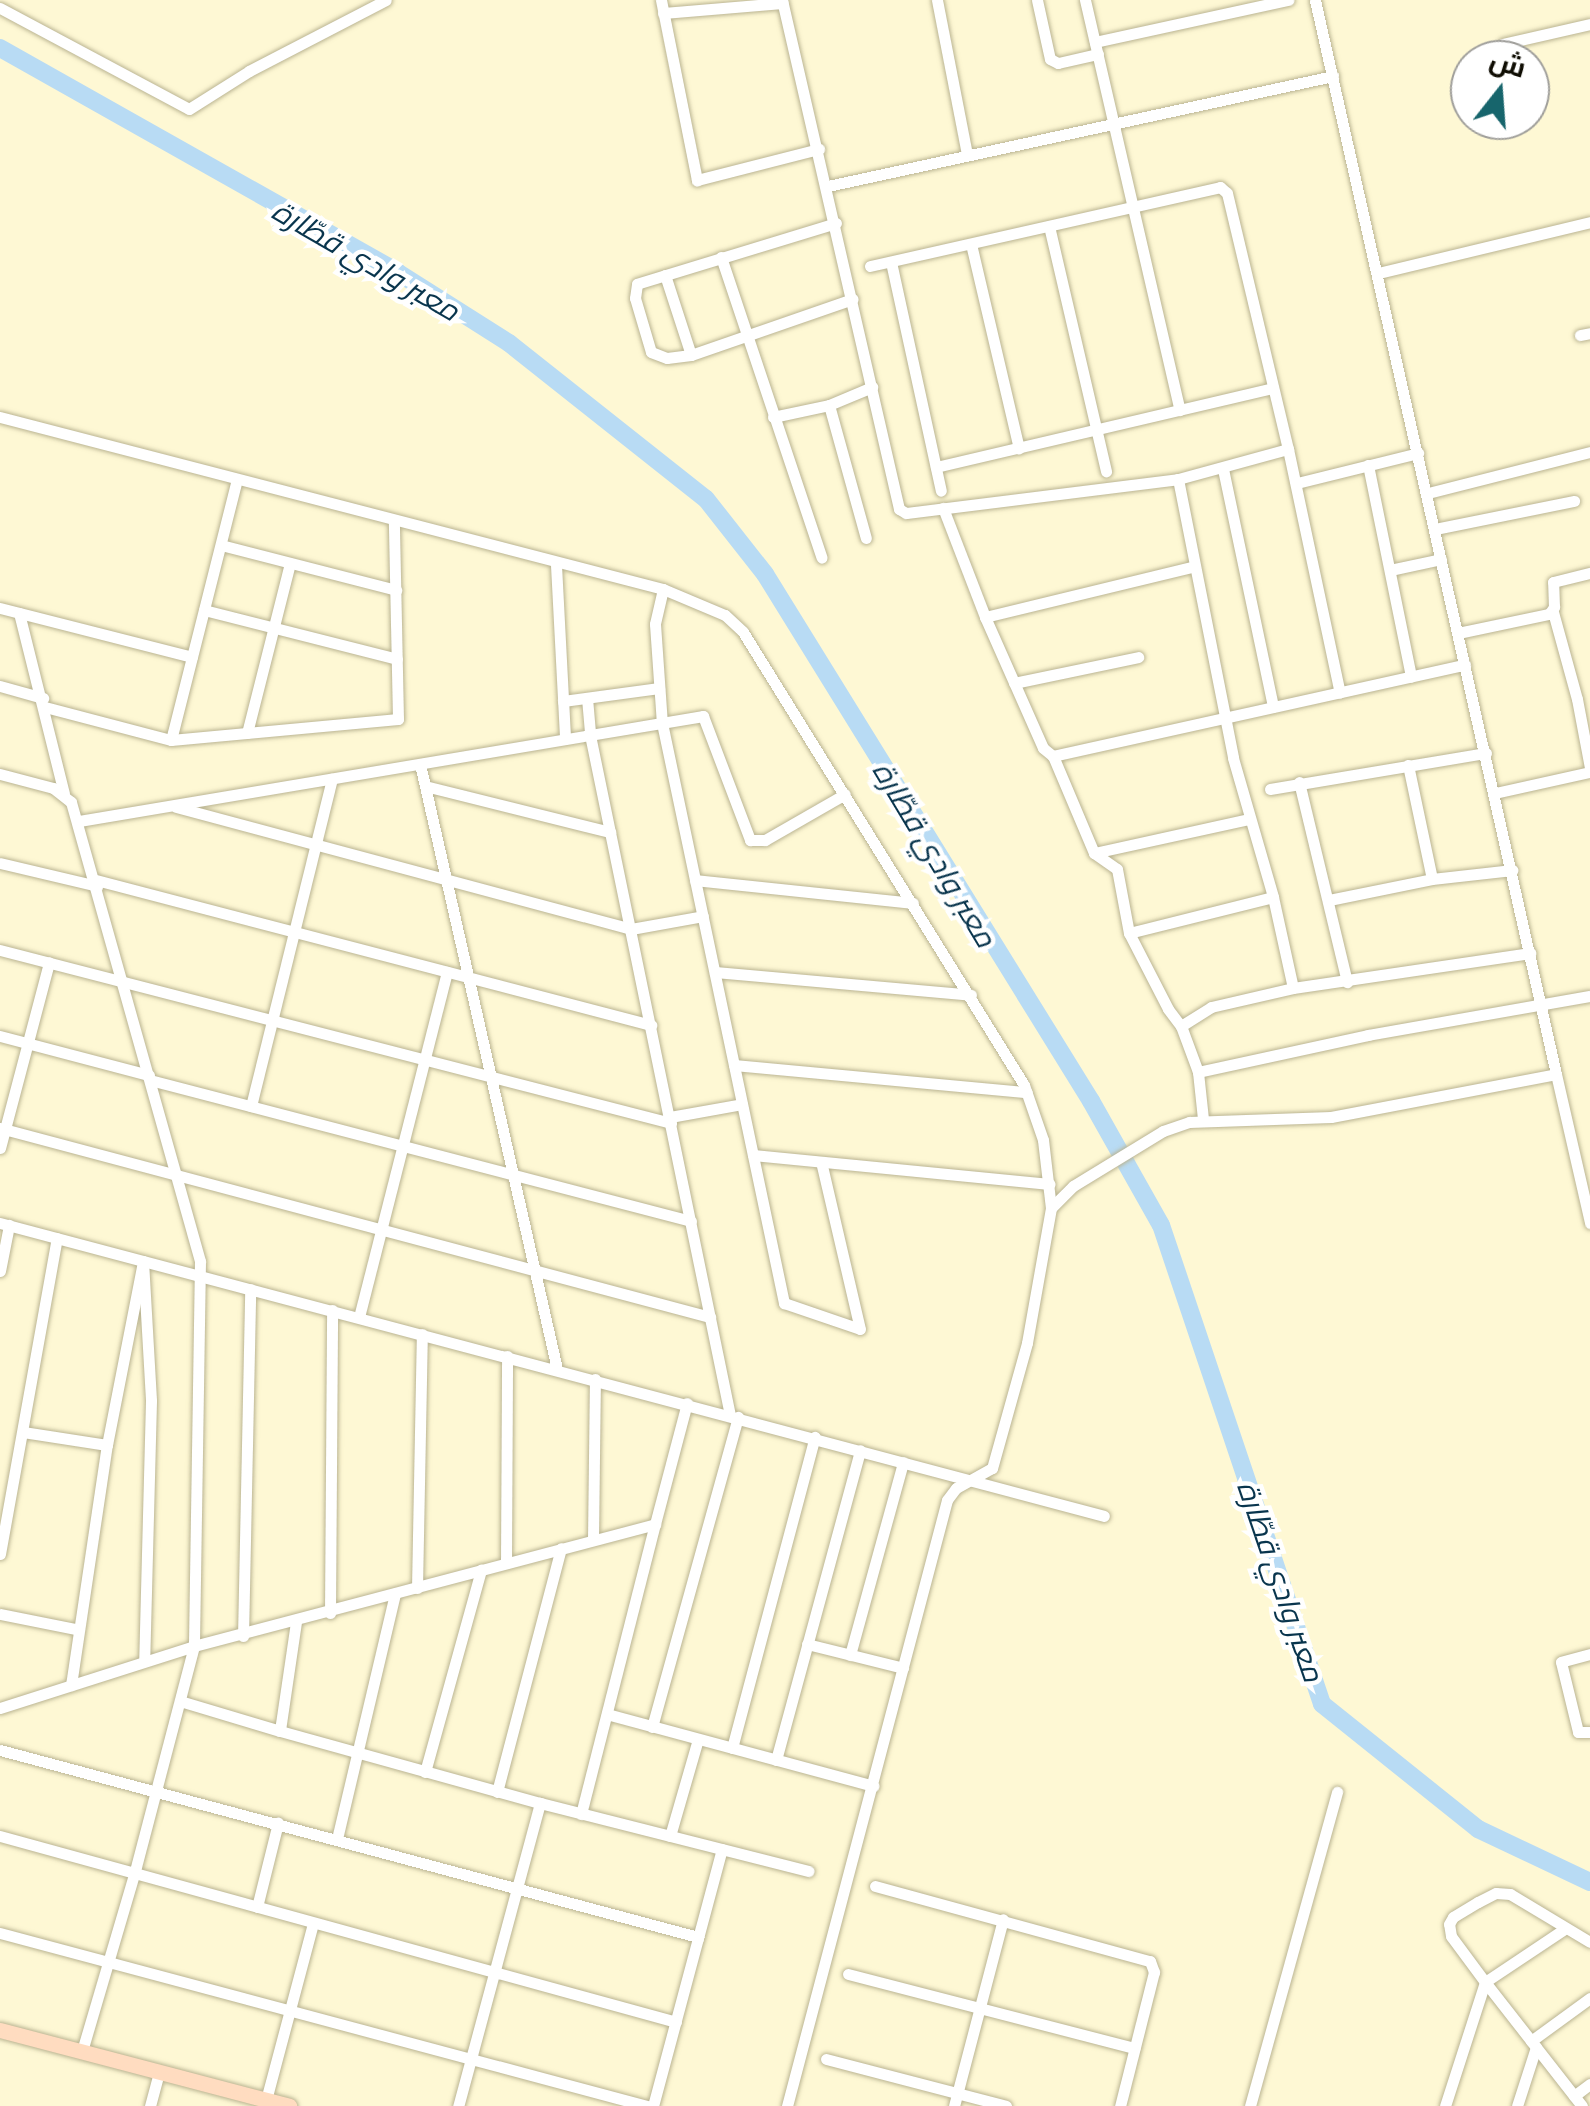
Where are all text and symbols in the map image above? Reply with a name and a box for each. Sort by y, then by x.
text: ش [1485,37,1532,89]
north arrow [1450,40,1550,140]
water label: معبر وادي قطّارة [266,192,466,328]
water label: معبر وادي قطّارة [865,755,1005,953]
water label: معبر وادي قطّارة [1230,1476,1332,1686]

